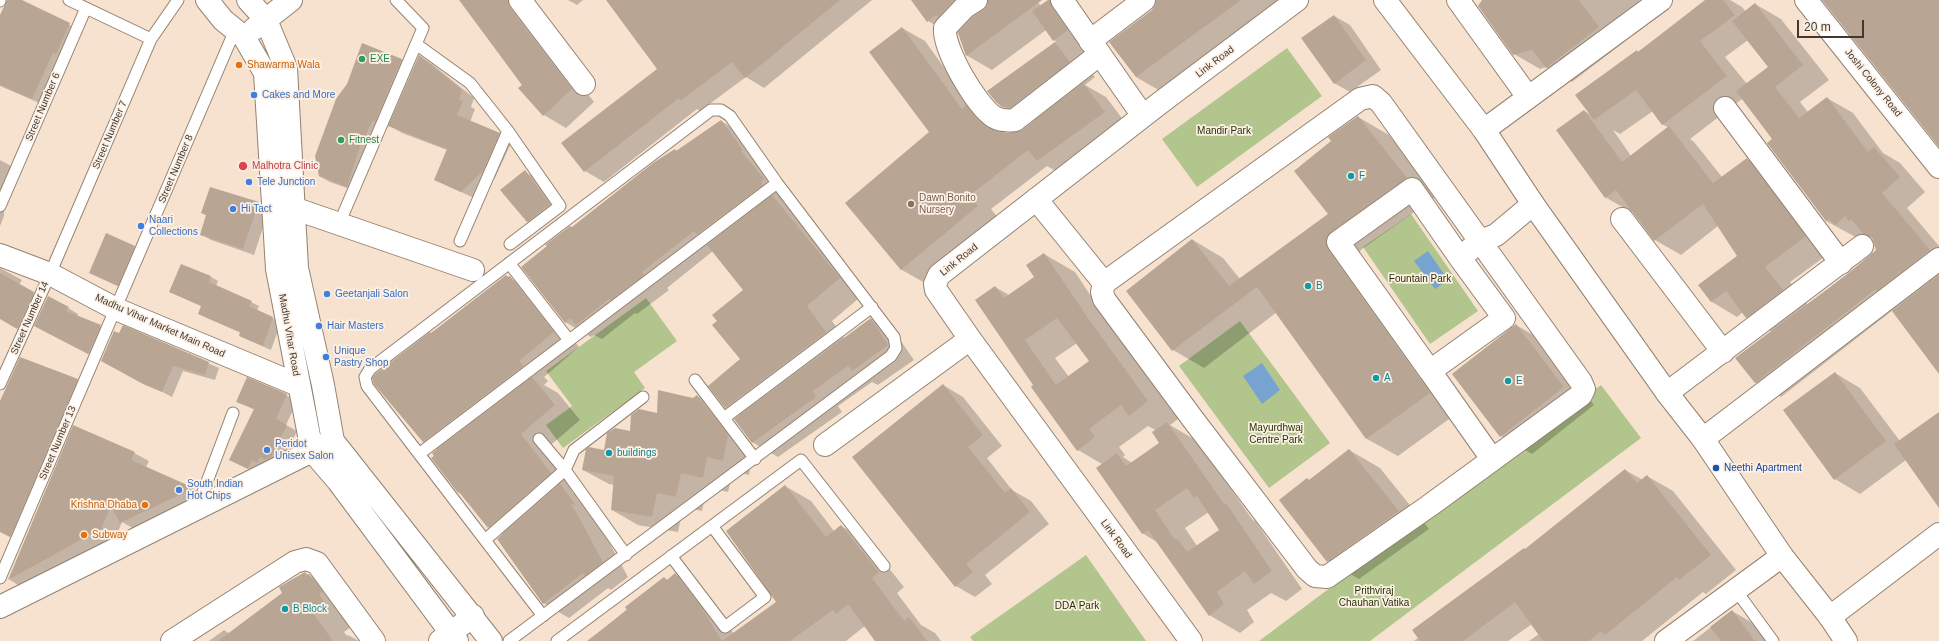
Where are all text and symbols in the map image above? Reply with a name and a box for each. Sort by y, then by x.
scale bar [1799,12,1866,38]
text: 20 m [1804,20,1831,34]
street label: Link Road [1193,44,1237,80]
street label: Joshi Colony Road [1842,47,1904,119]
place label: EXE [370,53,390,65]
marker: EXE [357,54,367,64]
place label: Shawarma Wala [247,59,320,71]
marker: Shawarma Wala [234,60,244,70]
street label: Street Number 6 [23,71,63,143]
place label: Cakes and More [262,89,335,101]
marker: Cakes and More [249,90,259,100]
street label: Street Number 7 [90,99,130,171]
park label: Mandir Park [1197,125,1251,137]
street label: Street Number 8 [156,133,196,205]
place label: Fitnest [349,134,379,146]
marker: Fitnest [336,135,346,145]
marker: Malhotra Clinic [237,160,249,172]
place label: Malhotra Clinic [252,160,318,172]
place label: F [1359,170,1365,182]
marker: F [1346,171,1356,181]
place label: Tele Junction [257,176,315,188]
marker: Tele Junction [244,177,254,187]
place label: Dawn Bonito Nursery [919,192,976,216]
marker: Dawn Bonito Nursery [906,199,916,209]
place label: Hi Tact [241,203,272,215]
marker: Hi Tact [228,204,238,214]
place label: Naari Collections [149,214,198,238]
marker: Naari Collections [136,221,146,231]
street label: Link Road [938,241,980,279]
park label: Fountain Park [1389,273,1451,285]
street label: Street Number 14 [8,280,52,356]
place label: B [1316,280,1323,292]
marker: B [1303,281,1313,291]
place label: Geetanjali Salon [335,288,408,300]
marker: Geetanjali Salon [322,289,332,299]
street label: Madhu Vihar Market Main Road [93,292,227,360]
street label: Madhu Vihar Road [276,293,302,377]
place label: Hair Masters [327,320,384,332]
marker: Hair Masters [314,321,324,331]
place label: Unique Pastry Shop [334,345,388,368]
marker: Unique Pastry Shop [321,352,331,362]
place label: A [1384,372,1391,384]
marker: A [1371,373,1381,383]
place label: E [1516,375,1523,387]
marker: E [1503,376,1513,386]
street label: Street Number 13 [37,404,79,482]
park label: Mayurdhwaj Centre Park [1249,422,1303,446]
place label: Peridot Unisex Salon [275,438,334,462]
marker: Peridot Unisex Salon [262,445,272,455]
place label: buildings [617,447,656,459]
marker: buildings [604,448,614,458]
place label: Neethi Apartment [1724,462,1802,474]
marker: Neethi Apartment [1711,463,1721,473]
place label: South Indian Hot Chips [187,478,243,502]
marker: South Indian Hot Chips [174,485,184,495]
place label: Krishna Dhaba [71,499,137,511]
marker: Krishna Dhaba [140,500,150,510]
street label: Link Road [1098,517,1134,561]
place label: Subway [92,529,128,541]
marker: Subway [79,530,89,540]
park label: Prithviraj Chauhan Vatika [1339,585,1409,608]
park label: DDA Park [1055,600,1099,612]
place label: B Block [293,603,327,615]
marker: B Block [280,604,290,614]

